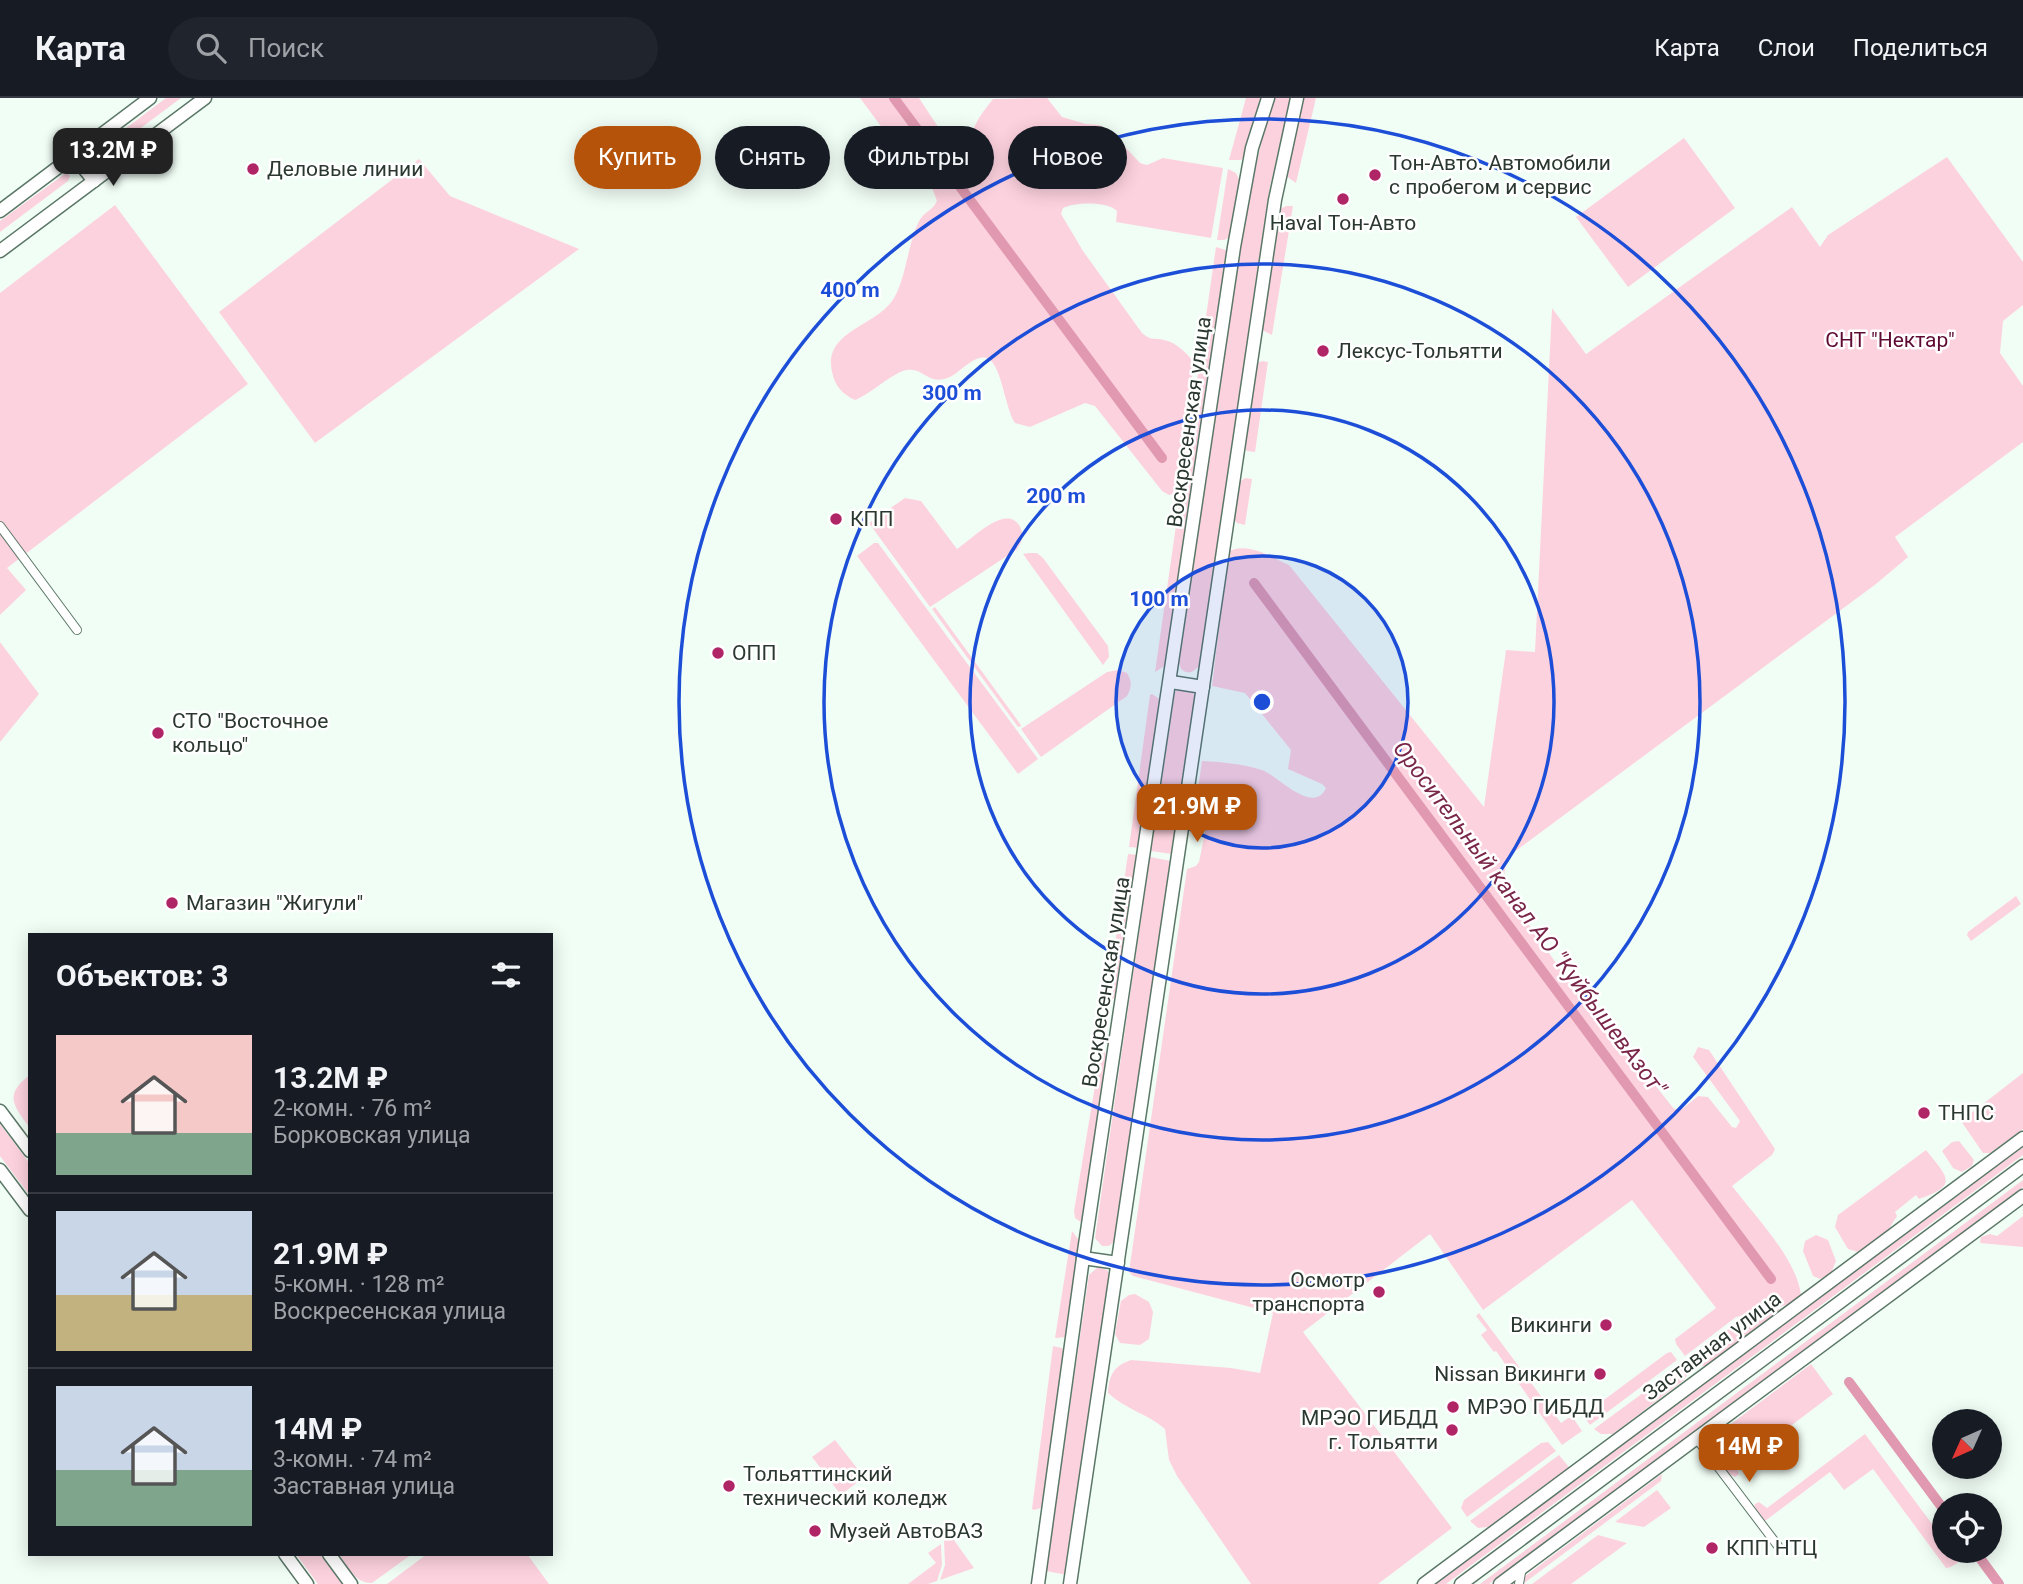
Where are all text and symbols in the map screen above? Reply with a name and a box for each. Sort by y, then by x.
search box [168,17,658,80]
text: Карта [35,29,126,68]
icon: search [192,29,230,67]
text: Поиск [248,33,324,63]
text: Карта [1654,34,1720,62]
text: Слои [1758,34,1815,62]
text: Поделиться [1853,34,1988,62]
chip: Купить [574,126,701,189]
chip: Снять [715,126,830,189]
chip: Фильтры [844,126,994,189]
chip: Новое [1008,126,1127,189]
pin: 13.2M ₽ [48,129,178,188]
text: 13.2M ₽ [69,137,157,164]
place label: Тон-Авто. Автомобили с пробегом и сервис [1389,151,1611,199]
place label: Деловые линии [267,157,423,181]
marker: Деловые линии [245,161,261,177]
marker: Тон-Авто. Автомобили с пробегом и сервис [1367,167,1383,183]
marker: Haval Тон-Авто [1335,191,1351,207]
place label: Haval Тон-Авто [1270,211,1416,235]
text: 400 m [820,278,880,302]
street label: Воскресенская улица [1162,315,1216,529]
park label: СНТ "Нектар" [1825,328,1955,352]
place label: Лексус-Тольятти [1337,339,1503,363]
marker: Лексус-Тольятти [1315,343,1331,359]
text: 300 m [922,381,982,405]
text: 200 m [1026,484,1086,508]
place label: КПП [850,507,893,531]
marker: КПП [828,511,844,527]
text: 100 m [1129,587,1189,611]
place label: ОПП [732,641,776,665]
marker: ОПП [710,645,726,661]
centre of rings [1250,690,1274,714]
place label: СТО "Восточное кольцо" [172,709,328,757]
marker: СТО "Восточное кольцо" [150,725,166,741]
water label: Оросительный канал АО "КуйбышевАзот" [1387,736,1672,1102]
pin: 21.9M ₽ [1132,784,1262,844]
text: 21.9M ₽ [1153,793,1241,820]
street label: Воскресенская улица [1078,875,1134,1089]
place label: Магазин "Жигули" [186,891,363,915]
marker: Магазин "Жигули" [164,895,180,911]
icon: filters [487,956,525,994]
text: Объектов: 3 [56,958,228,993]
text: 13.2M ₽ [273,1060,388,1095]
icon: home [112,1063,196,1147]
text: 2-комн. · 76 m² [273,1095,432,1122]
place label: ТНПС [1938,1101,1994,1125]
marker: ТНПС [1916,1105,1932,1121]
text: Борковская улица [273,1122,470,1149]
text: 21.9M ₽ [273,1236,388,1271]
icon: home [112,1239,196,1323]
place label: Осмотр транспорта [1252,1268,1365,1316]
text: 5-комн. · 128 m² [273,1271,445,1298]
marker: Осмотр транспорта [1371,1284,1387,1300]
street label: Заставная улица [1638,1286,1786,1406]
text: Воскресенская улица [273,1298,506,1325]
place label: Викинги [1510,1313,1592,1337]
marker: Викинги [1598,1317,1614,1333]
place label: Nissan Викинги [1434,1362,1586,1386]
marker: Nissan Викинги [1592,1366,1608,1382]
place label: МРЭО ГИБДД [1467,1395,1604,1419]
marker: МРЭО ГИБДД [1445,1399,1461,1415]
place label: МРЭО ГИБДД г. Тольятти [1301,1406,1438,1454]
north arrow [1932,1409,2002,1479]
map controls [1932,1409,2002,1563]
text: 14M ₽ [273,1411,362,1446]
icon: home [112,1414,196,1498]
marker: МРЭО ГИБДД г. Тольятти [1444,1422,1460,1438]
pin: 14M ₽ [1700,1424,1798,1484]
text: 14M ₽ [1715,1433,1783,1460]
text: 3-комн. · 74 m² [273,1446,432,1473]
place label: Тольяттинский технический коледж [743,1462,947,1510]
text: Заставная улица [273,1473,455,1500]
marker: Тольяттинский технический коледж [721,1478,737,1494]
button: locate [1932,1493,2002,1563]
place label: Музей АвтоВАЗ [829,1519,983,1543]
marker: Музей АвтоВАЗ [807,1523,823,1539]
place label: КПП НТЦ [1726,1536,1817,1560]
marker: КПП НТЦ [1704,1540,1720,1556]

